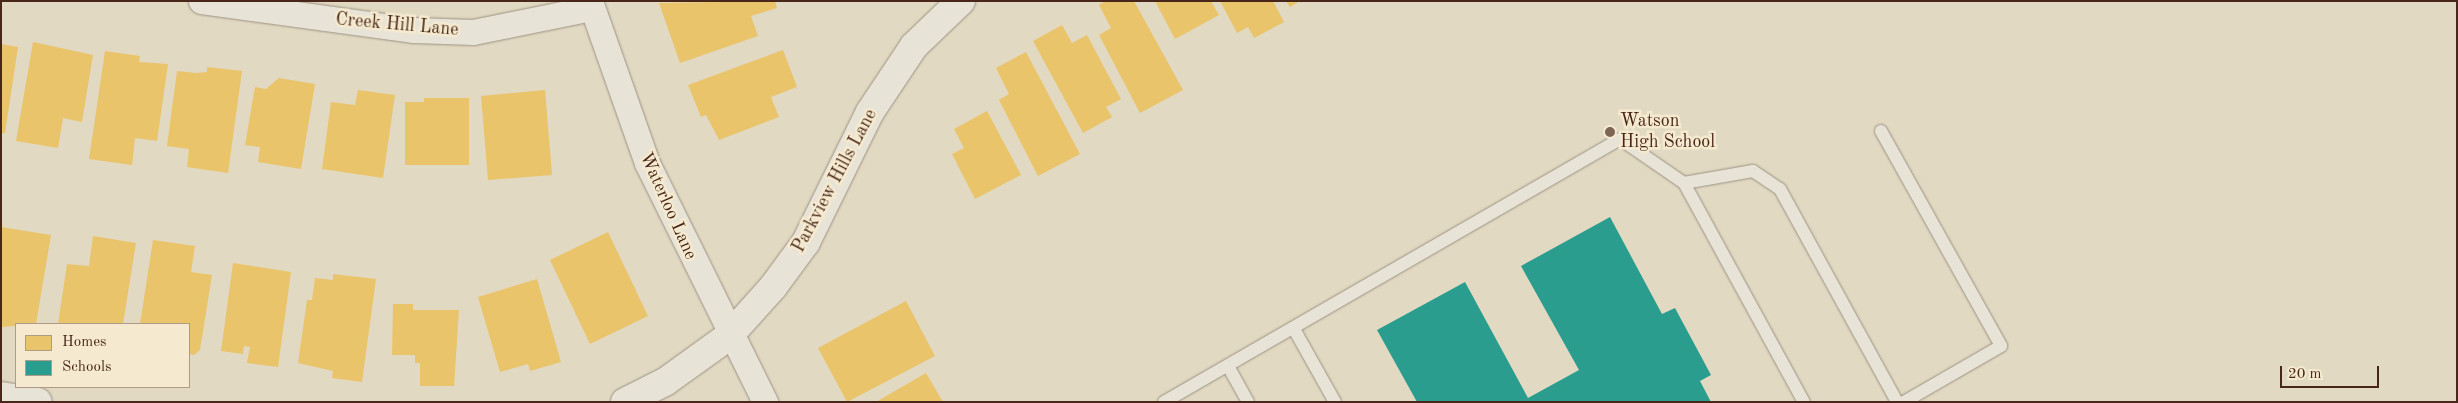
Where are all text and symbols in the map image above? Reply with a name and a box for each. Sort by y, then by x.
street label: Creek Hill Lane [335,9,459,41]
street label: Parkview Hills Lane [788,106,882,256]
place label: Watson High School [1620,111,1715,154]
marker: Watson High School [1604,126,1616,138]
street label: Waterloo Lane [635,149,701,263]
legend [15,323,190,388]
text: Homes [62,335,107,350]
scale bar [2283,356,2382,388]
text: Schools [62,360,111,375]
text: 20 m [2288,367,2322,382]

